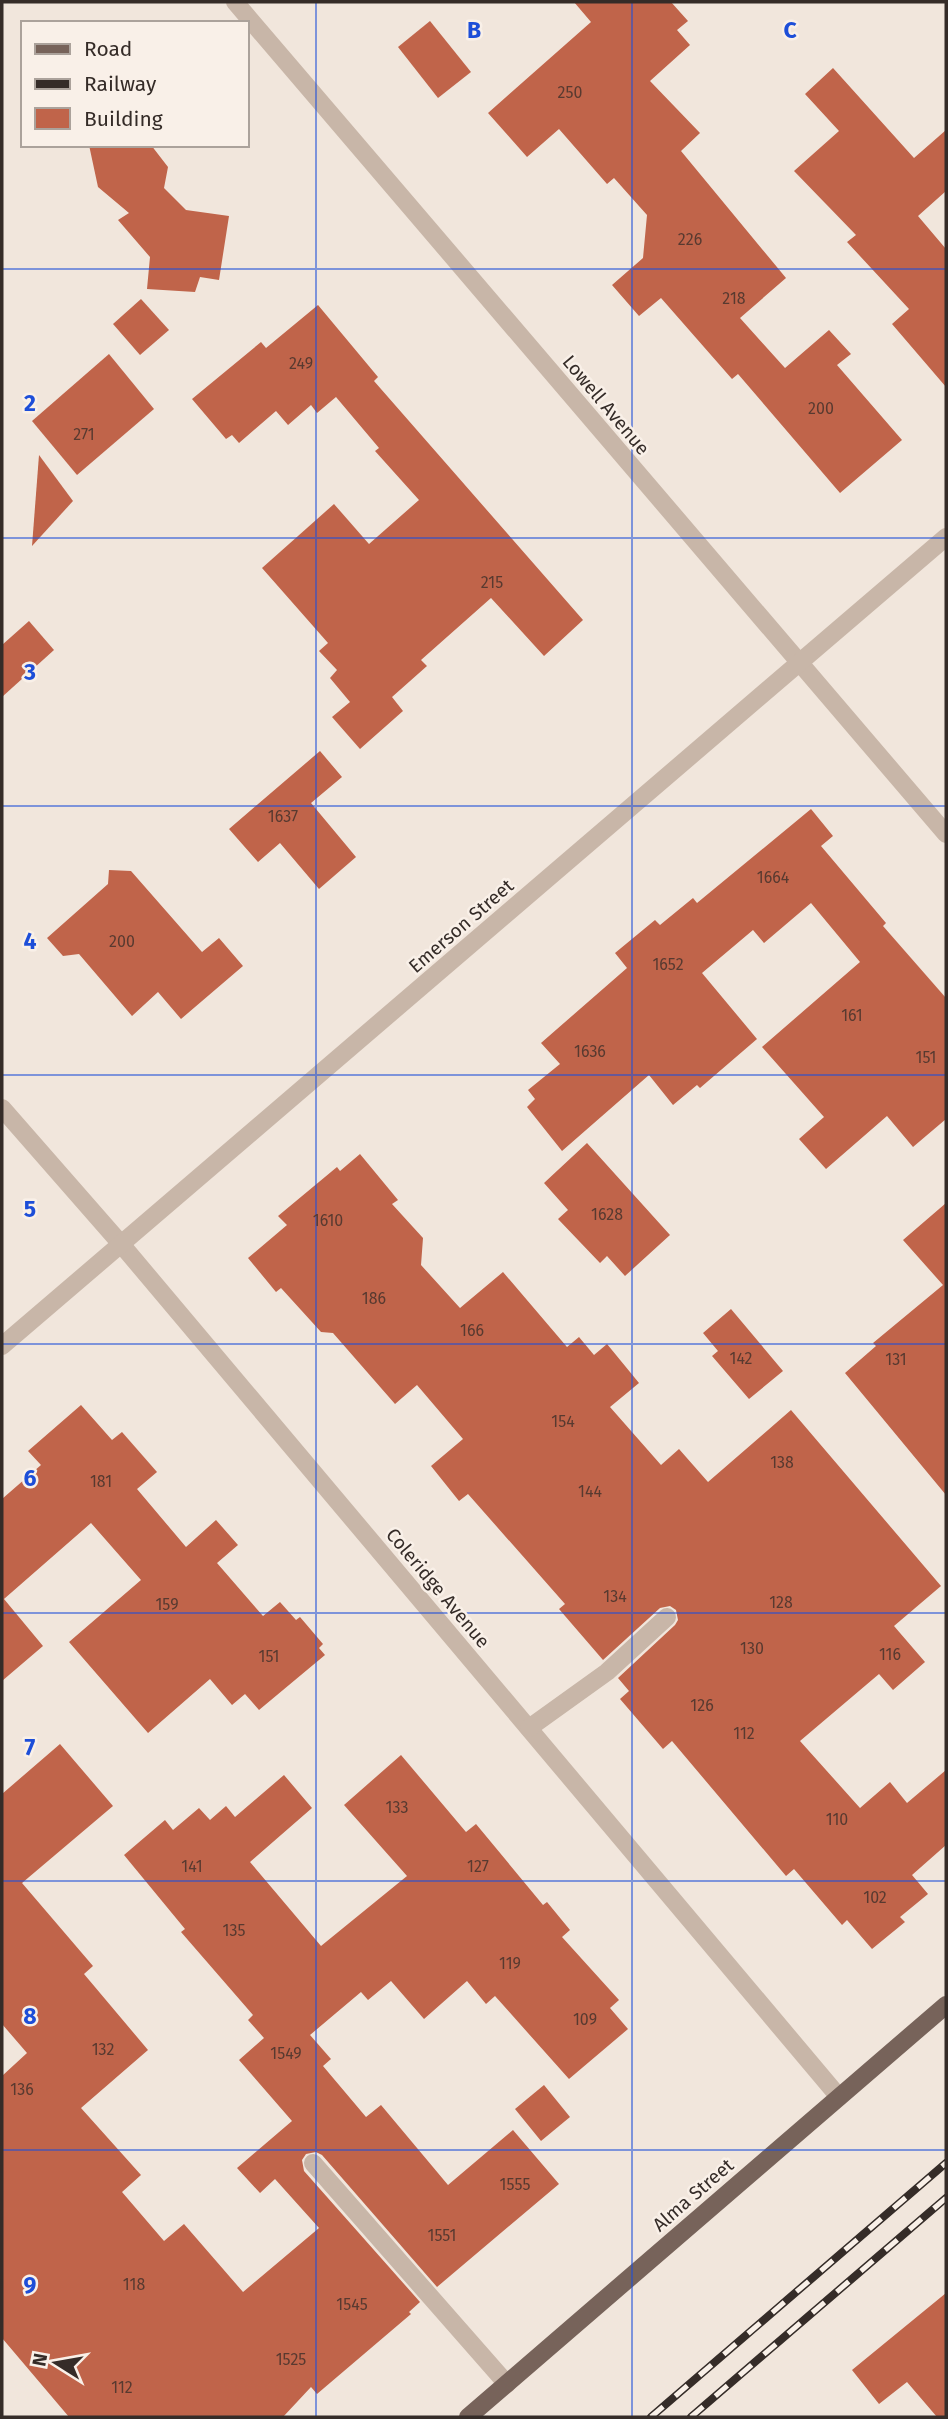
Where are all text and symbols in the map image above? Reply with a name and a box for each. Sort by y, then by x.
text: B [467,16,481,44]
text: C [783,16,797,44]
legend [21,21,248,147]
text: Road [84,36,132,62]
text: Railway [84,71,157,97]
house number: 250 [558,83,582,102]
text: Building [84,106,163,132]
house number: 226 [678,230,702,249]
house number: 218 [722,289,746,308]
street label: Lowell Avenue [558,350,654,460]
house number: 249 [289,354,313,373]
text: 2 [24,389,36,417]
house number: 200 [808,399,834,418]
house number: 271 [73,425,95,444]
house number: 215 [481,573,503,592]
text: 3 [23,658,36,686]
house number: 1637 [268,807,298,826]
house number: 1664 [757,868,790,887]
street label: Emerson Street [404,874,518,978]
text: 4 [24,927,37,955]
house number: 200 [109,932,135,951]
house number: 1652 [652,955,684,974]
house number: 161 [841,1006,863,1025]
house number: 1636 [574,1042,606,1061]
house number: 151 [915,1048,937,1067]
text: 5 [24,1195,36,1223]
house number: 1628 [591,1205,623,1224]
house number: 1610 [313,1211,343,1230]
house number: 186 [362,1289,386,1308]
house number: 166 [460,1321,484,1340]
house number: 142 [729,1349,753,1368]
house number: 131 [885,1350,907,1369]
house number: 154 [551,1412,575,1431]
house number: 138 [770,1453,794,1472]
text: 6 [24,1464,37,1492]
house number: 181 [90,1472,112,1491]
house number: 144 [578,1482,602,1501]
street label: Coleridge Avenue [381,1523,495,1653]
house number: 134 [603,1587,627,1606]
house number: 128 [769,1593,793,1612]
house number: 159 [155,1595,179,1614]
house number: 130 [740,1639,764,1658]
house number: 116 [879,1645,901,1664]
house number: 151 [258,1647,280,1666]
house number: 126 [690,1696,714,1715]
house number: 112 [733,1724,755,1743]
text: 7 [25,1733,36,1761]
house number: 133 [386,1798,408,1817]
house number: 110 [826,1810,848,1829]
house number: 141 [181,1857,203,1876]
house number: 127 [467,1857,489,1876]
house number: 102 [863,1888,887,1907]
house number: 135 [223,1921,245,1940]
house number: 119 [499,1954,521,1973]
text: 8 [23,2002,37,2030]
house number: 109 [573,2010,597,2029]
house number: 132 [92,2040,114,2059]
house number: 1549 [270,2044,302,2063]
house number: 136 [10,2080,34,2099]
street label: Alma Street [648,2154,738,2236]
house number: 1555 [500,2175,530,2194]
house number: 1551 [428,2226,457,2245]
text: 9 [24,2271,37,2299]
house number: 118 [123,2275,145,2294]
house number: 1545 [336,2295,368,2314]
north arrow [21,2328,91,2398]
house number: 1525 [276,2350,306,2369]
text: N [27,2351,52,2368]
house number: 112 [111,2378,133,2397]

